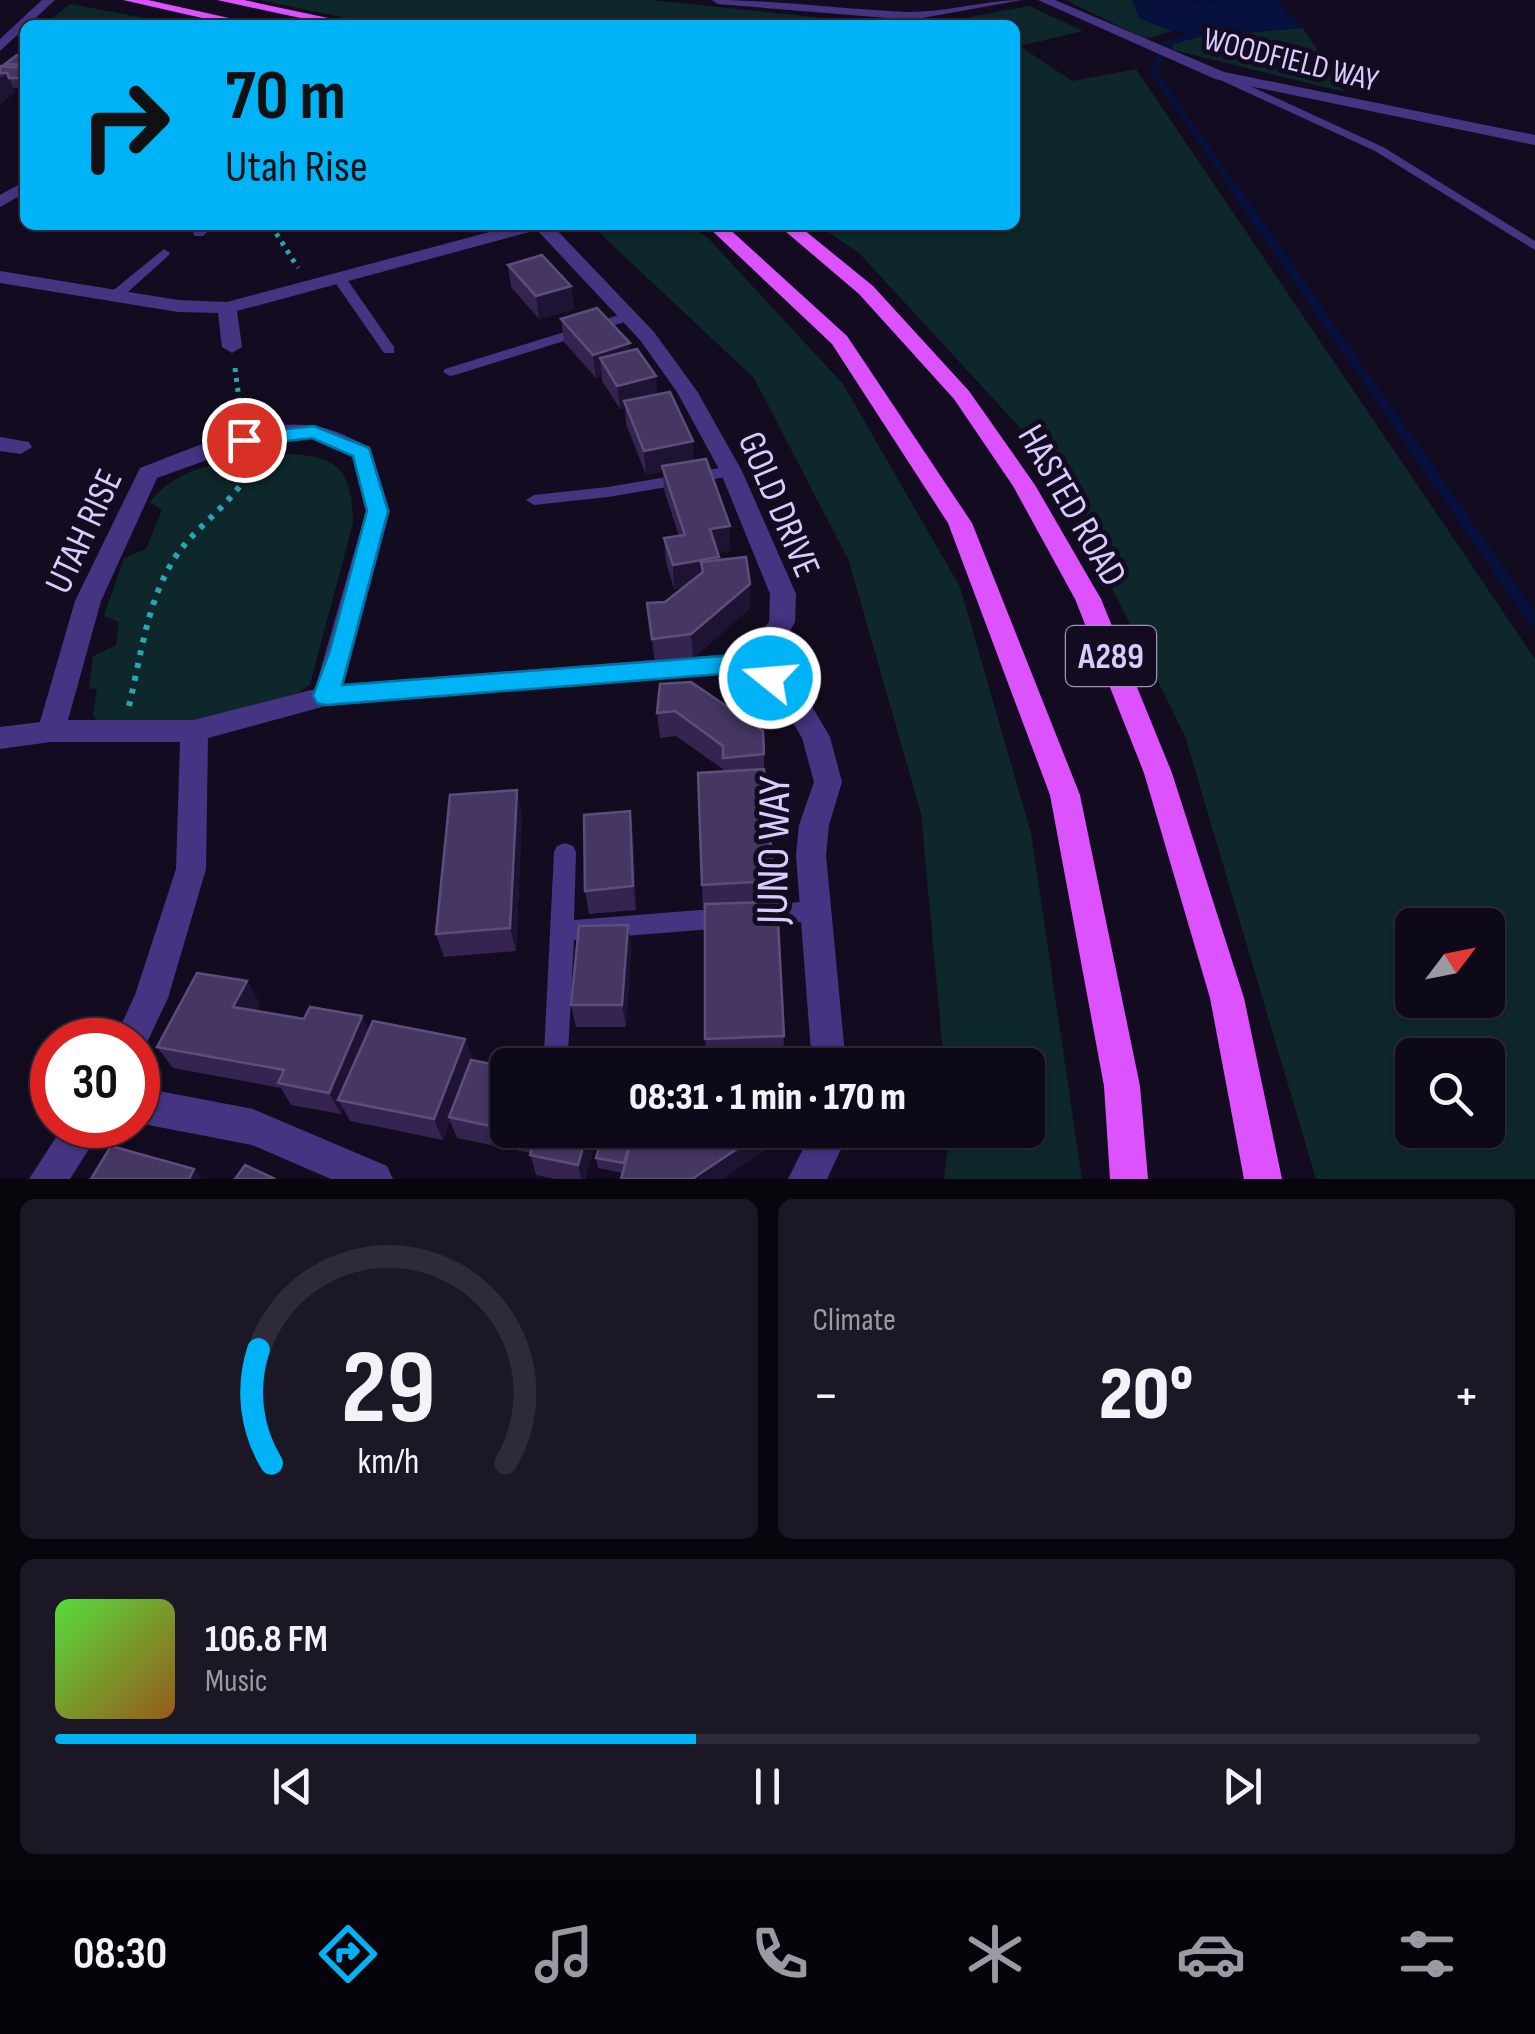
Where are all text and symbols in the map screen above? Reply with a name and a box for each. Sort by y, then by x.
street label: WOODFIELD WAY [1199,20,1383,101]
text: 70 m [225,55,346,139]
icon: right [60,60,190,190]
text: Utah Rise [225,140,368,195]
pin [202,398,287,483]
icon: arrive [217,413,272,468]
street label: HASTED ROAD [1008,417,1136,594]
street label: GOLD DRIVE [728,425,829,584]
street label: UTAH RISE [36,463,133,601]
position arrow [718,626,822,730]
road number: A289 [1066,626,1156,686]
street label: JUNO WAY [746,775,803,926]
north arrow [1395,908,1505,1018]
map controls [1395,908,1505,1148]
speed limit sign: 30 [30,1018,160,1148]
button: search [1395,1038,1505,1148]
text: 08:31 · 1 min · 170 m [629,1075,906,1120]
text: Climate [813,1301,896,1340]
text: 29 [341,1327,436,1452]
text: 20° [1099,1350,1193,1441]
text: − [813,1363,839,1430]
text: + [1453,1363,1480,1430]
text: km/h [358,1441,420,1484]
text: 106.8 FM [205,1617,328,1662]
text: Music [205,1662,268,1701]
icon: previous [265,1759,320,1814]
icon: pause [740,1759,795,1814]
icon: next [1215,1759,1270,1814]
icon: directions [313,1919,383,1989]
icon: music [529,1919,599,1989]
icon: phone [745,1919,815,1989]
icon: climate [960,1919,1030,1989]
icon: car [1176,1919,1246,1989]
icon: filters [1392,1919,1462,1989]
text: 08:30 [73,1927,167,1982]

